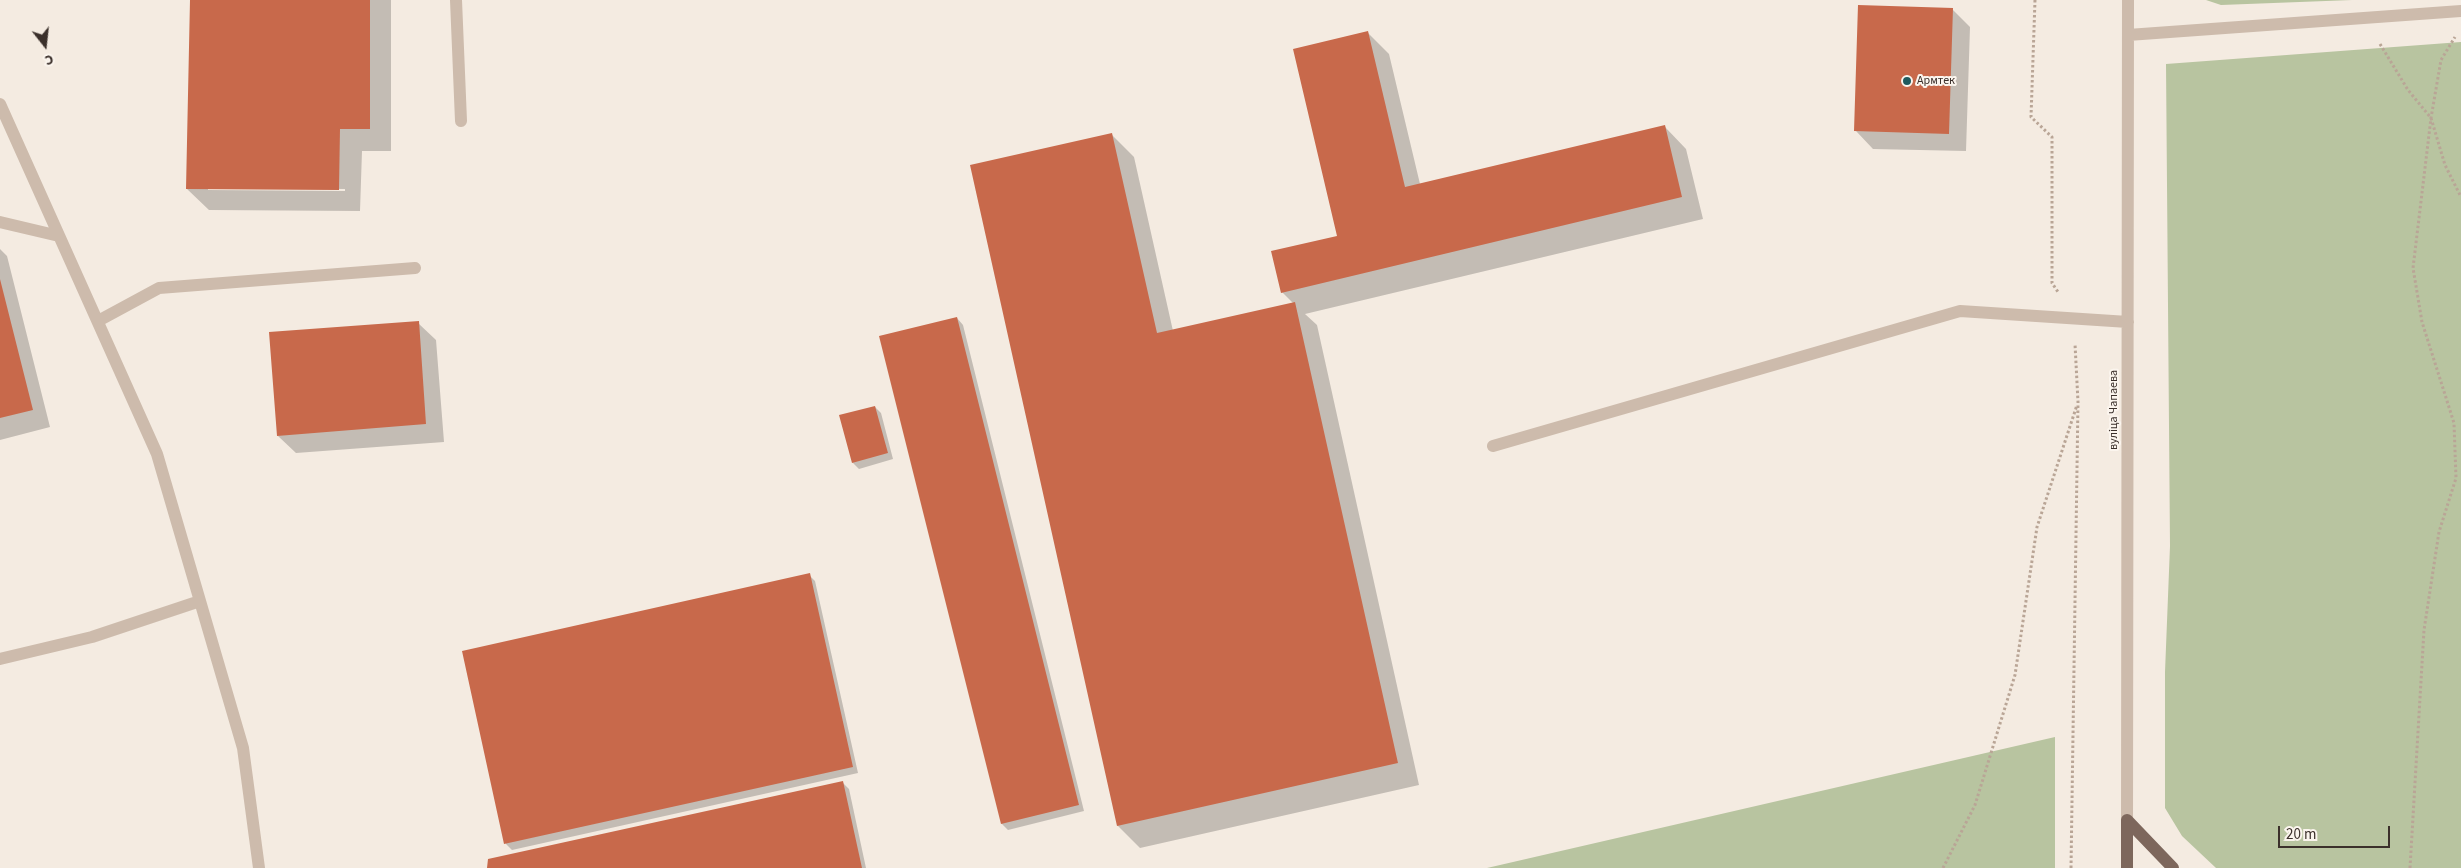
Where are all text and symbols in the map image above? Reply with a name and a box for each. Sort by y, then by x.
north arrow [20,20,70,70]
text: С [42,49,56,70]
place label: Армтек [1917,74,1955,88]
marker: Армтек [1901,75,1913,87]
street label: вуліца Чапаева [2107,370,2121,450]
scale bar [2281,816,2394,848]
text: 20 m [2286,824,2316,845]

